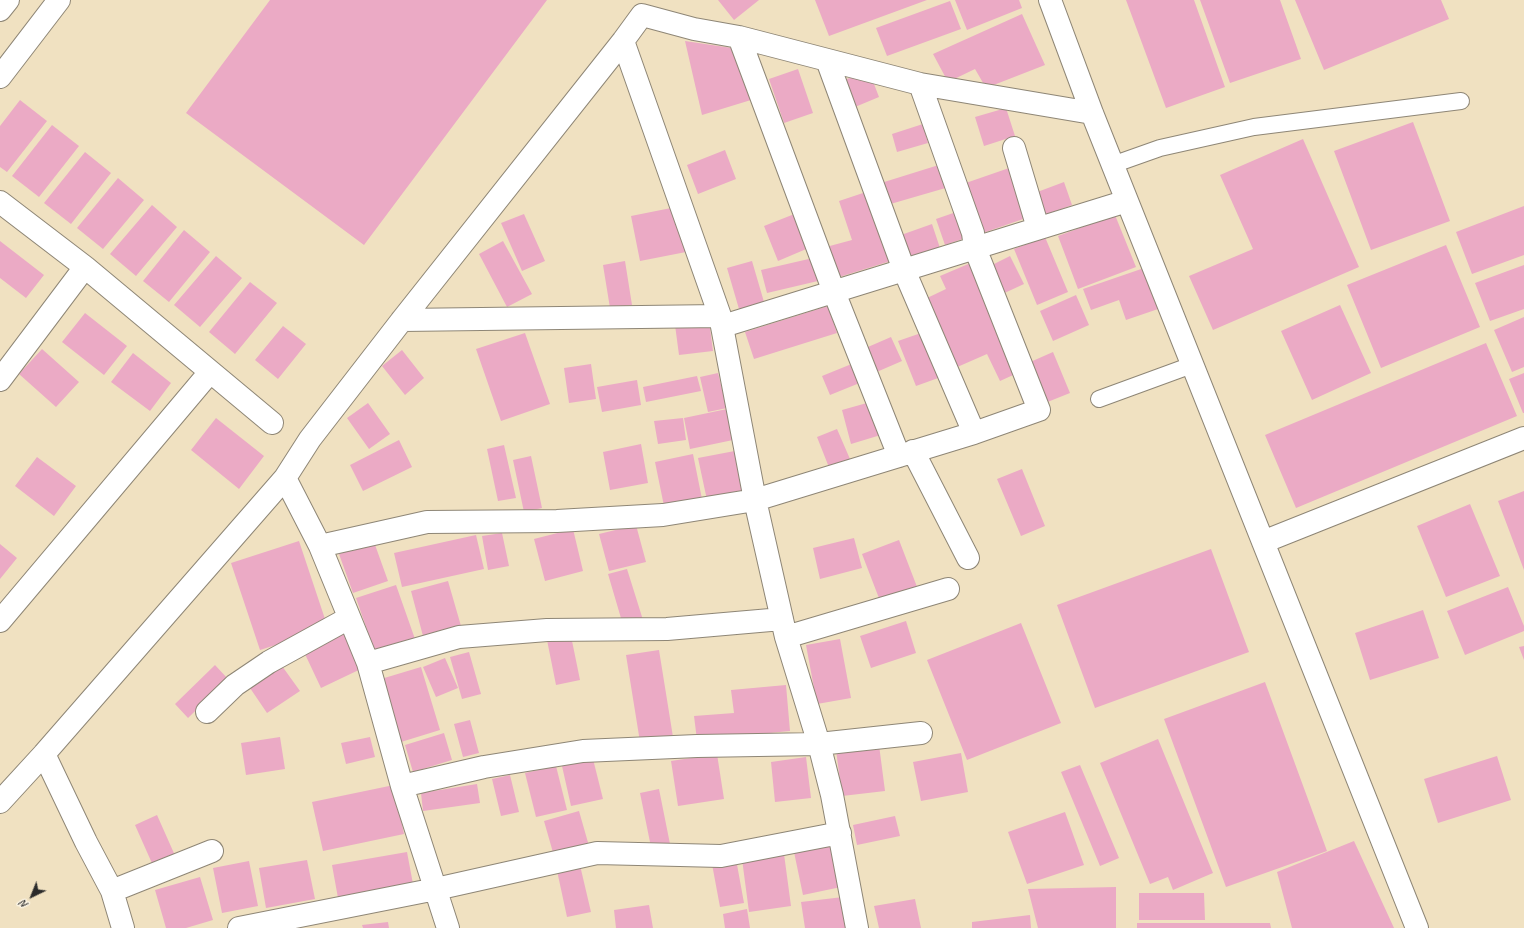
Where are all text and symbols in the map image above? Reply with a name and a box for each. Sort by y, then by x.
north arrow [12,876,52,916]
text: N [17,897,31,912]

